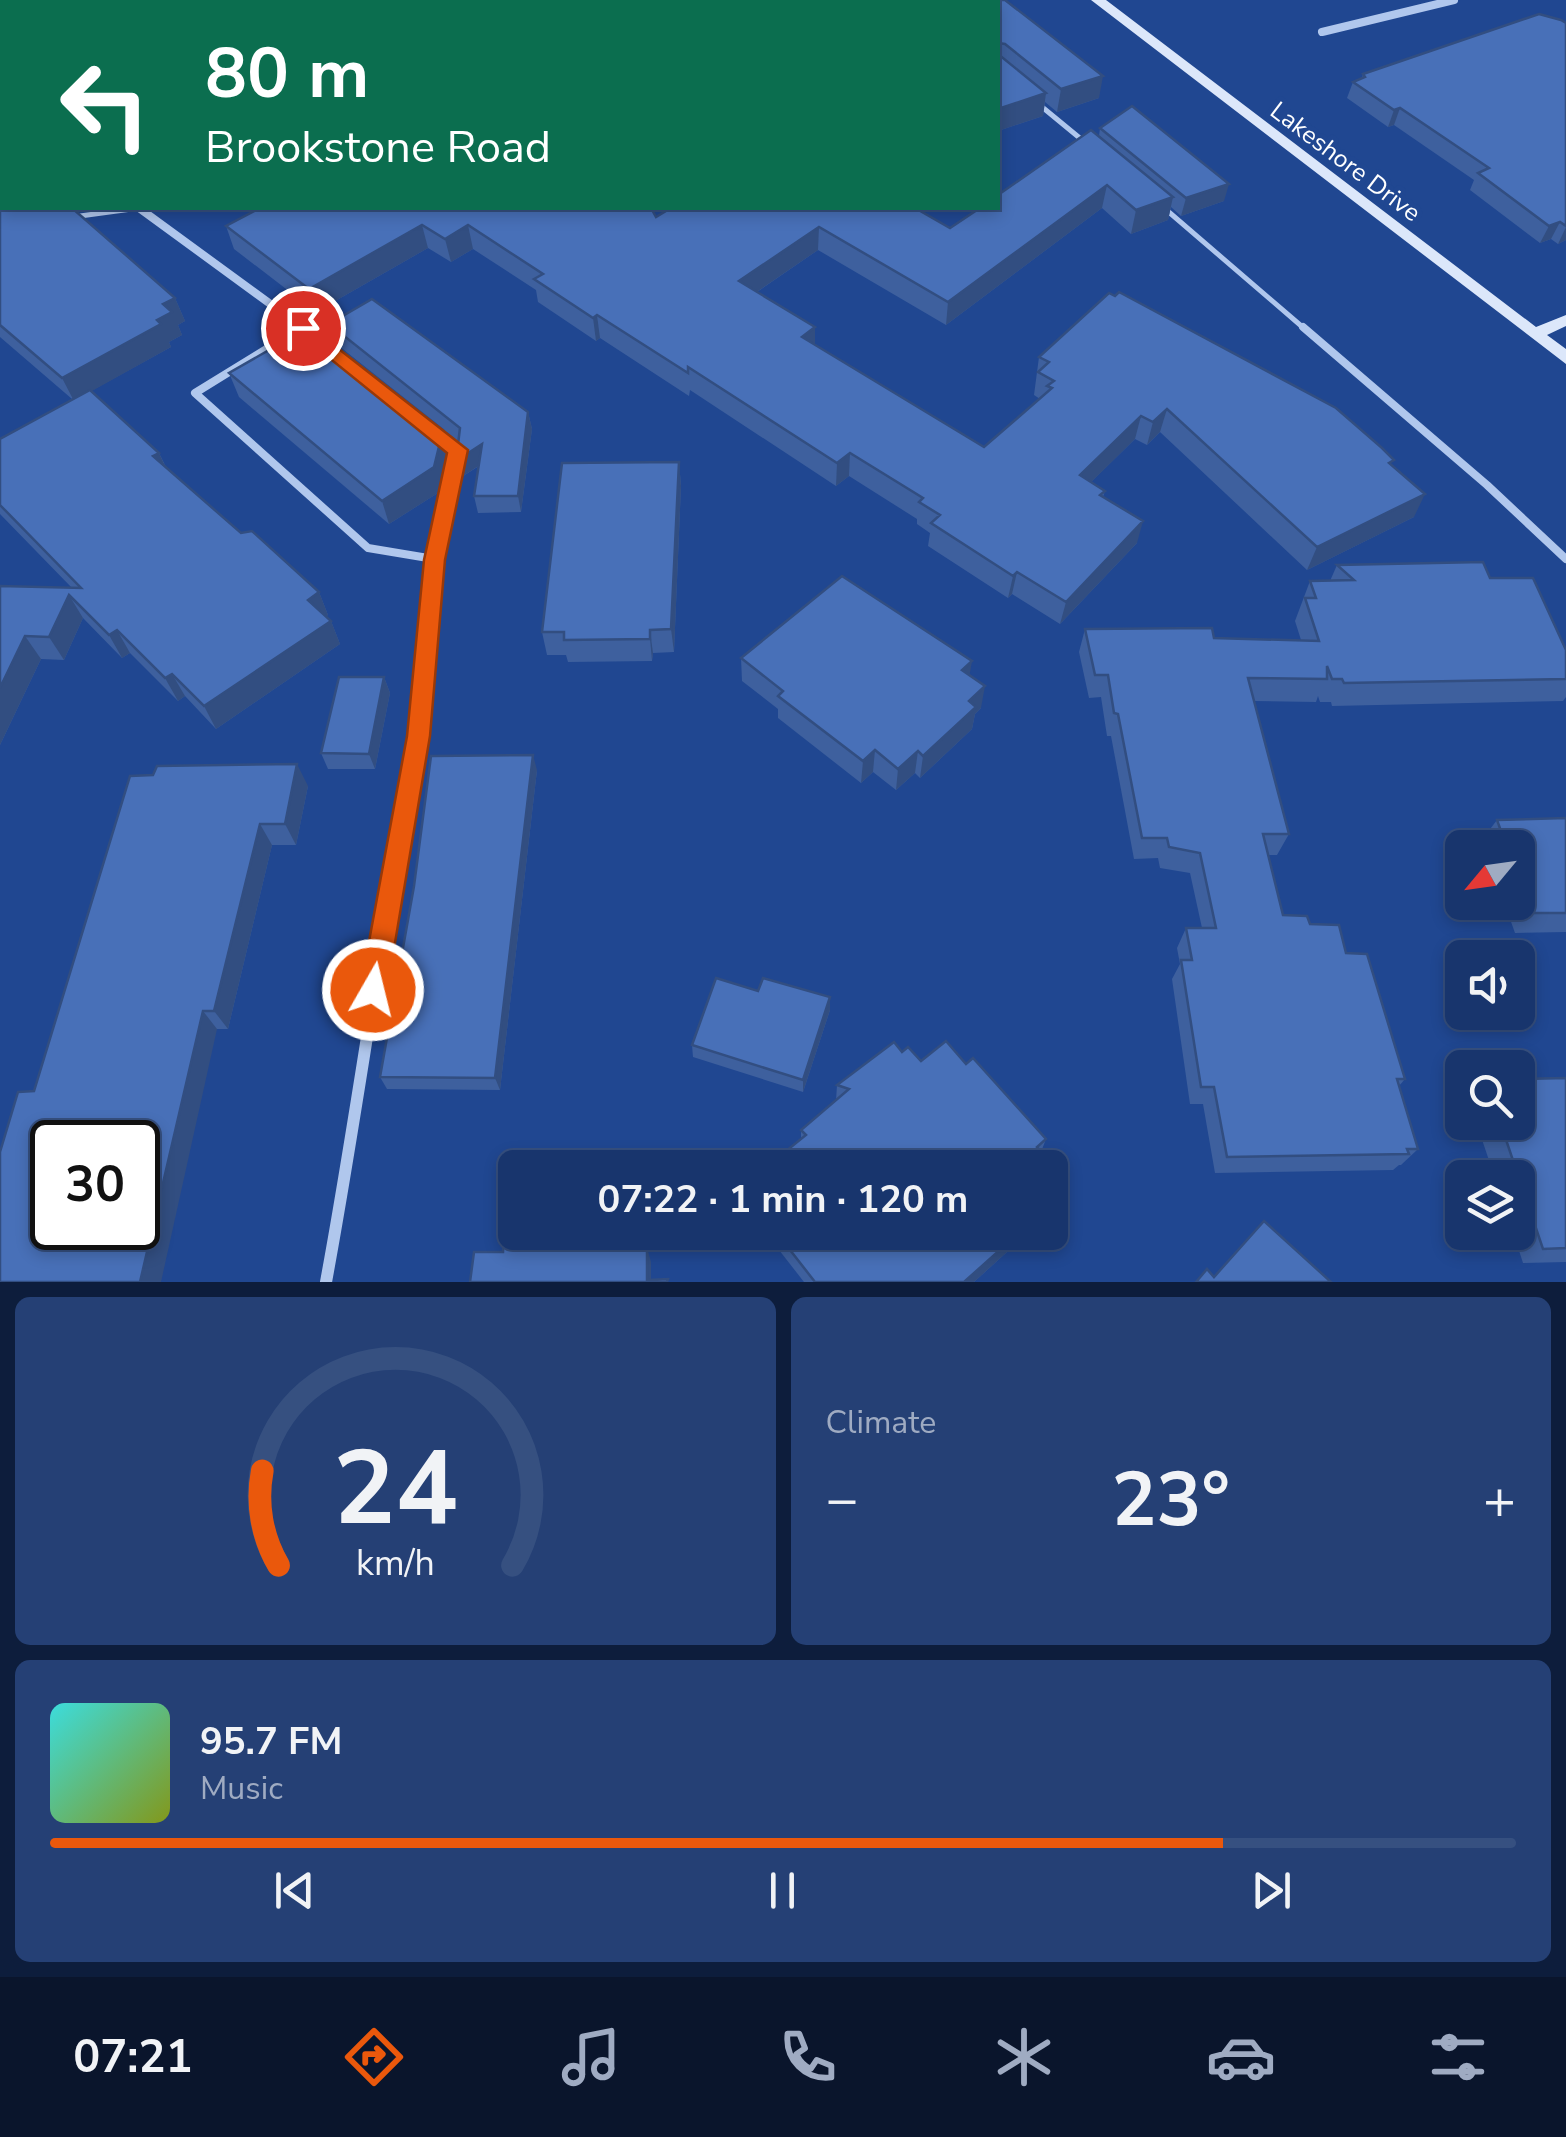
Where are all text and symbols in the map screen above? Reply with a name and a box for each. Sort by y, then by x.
text: 80 m [205,26,369,122]
icon: left [40,40,170,170]
street label: Lakeshore Drive [1263,94,1428,230]
text: Brookstone Road [205,117,551,178]
pin [261,286,346,371]
icon: arrive [276,301,331,356]
north arrow [1445,830,1535,920]
map controls [1445,830,1535,1250]
position arrow [321,938,425,1042]
button: sound [1445,940,1535,1030]
button: search [1445,1050,1535,1140]
speed limit sign: 30 [30,1120,160,1250]
button: layers [1445,1160,1535,1250]
text: 07:22 · 1 min · 120 m [598,1174,968,1225]
text: Climate [826,1401,936,1444]
text: 24 [333,1418,458,1560]
text: 23° [1112,1449,1230,1551]
text: − [826,1462,859,1537]
text: + [1483,1462,1516,1537]
text: km/h [356,1539,435,1588]
text: 95.7 FM [200,1716,342,1767]
text: Music [200,1767,283,1810]
icon: previous [267,1863,322,1918]
icon: pause [755,1863,810,1918]
icon: next [1244,1863,1299,1918]
icon: directions [339,2022,409,2092]
icon: music [556,2022,626,2092]
icon: phone [773,2022,843,2092]
icon: climate [989,2022,1059,2092]
icon: car [1206,2022,1276,2092]
icon: filters [1423,2022,1493,2092]
text: 07:21 [73,2027,193,2088]

